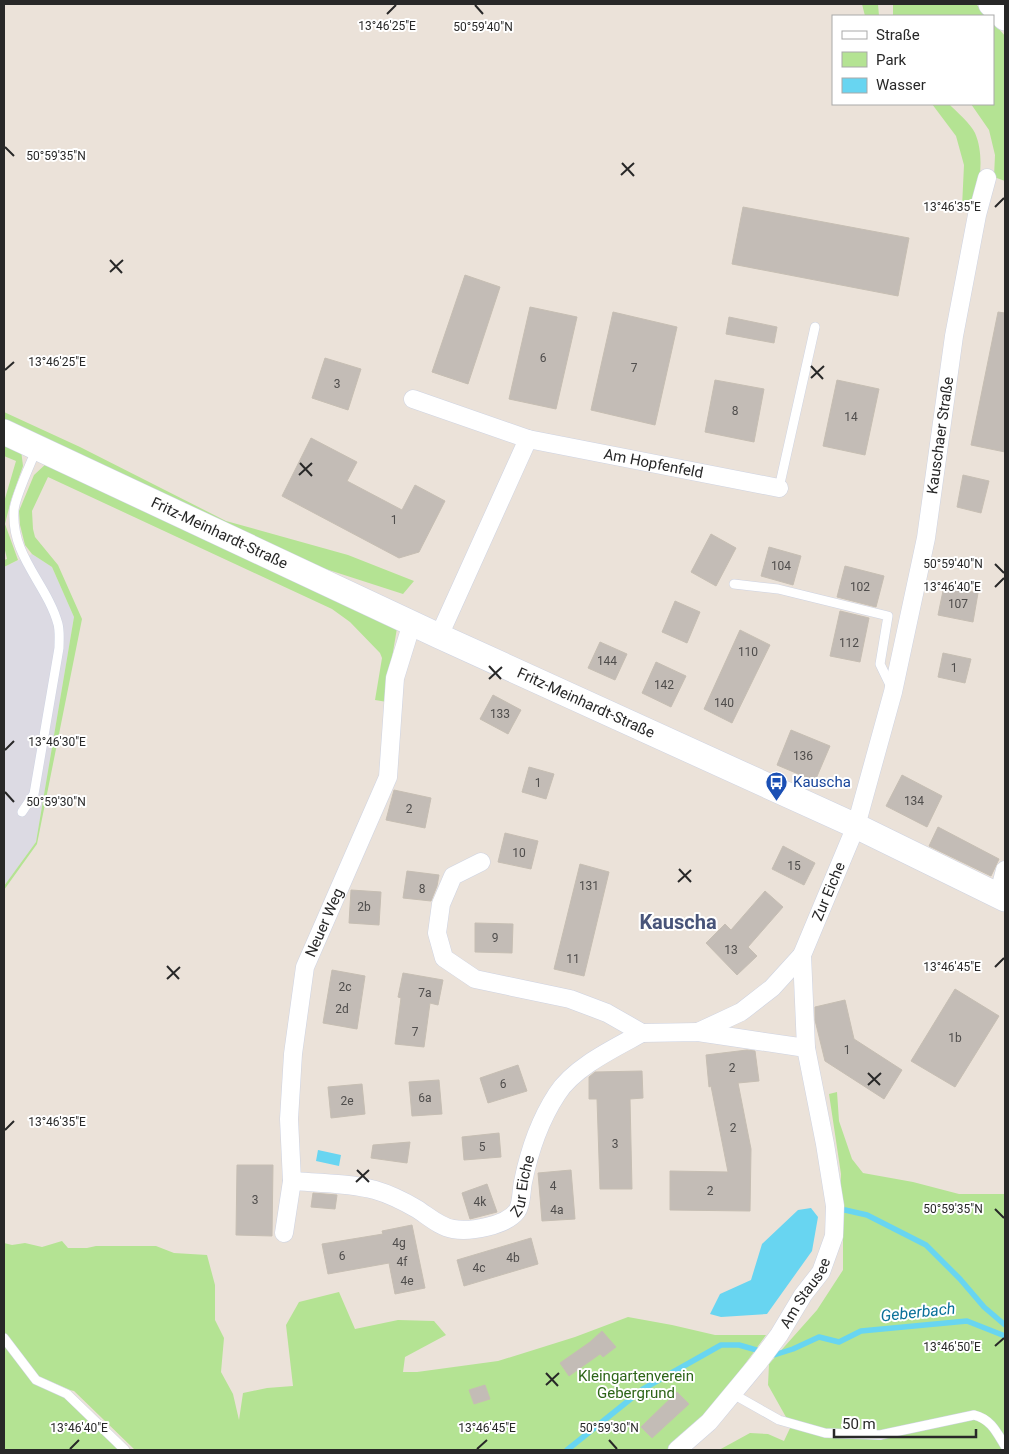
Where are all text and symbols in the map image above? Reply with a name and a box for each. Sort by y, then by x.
legend [832,15,994,105]
text: 13°46'25"E [358,19,416,33]
text: 50°59'40"N [453,20,513,34]
text: Straße [876,26,920,44]
text: Park [876,51,907,69]
text: Wasser [876,76,926,94]
text: 50°59'35"N [26,149,86,163]
text: 13°46'35"E [923,200,981,214]
house number: 6 [540,351,547,365]
text: 13°46'25"E [28,355,86,369]
house number: 7 [631,361,638,375]
street label: Kauschaer Straße [923,376,957,495]
house number: 3 [334,377,340,391]
house number: 8 [732,404,739,418]
house number: 14 [844,410,858,424]
street label: Am Hopfenfeld [602,445,705,482]
street label: Fritz-Meinhardt-Straße [148,493,291,573]
house number: 1 [391,513,397,527]
text: 50°59'40"N [923,557,983,571]
house number: 104 [771,559,791,573]
house number: 102 [850,580,870,594]
text: 13°46'40"E [923,580,981,594]
house number: 107 [948,597,968,611]
house number: 112 [839,636,859,650]
house number: 110 [738,645,758,659]
house number: 144 [597,654,617,668]
house number: 1 [951,661,957,675]
street label: Fritz-Meinhardt-Straße [514,664,658,742]
house number: 142 [654,678,674,692]
house number: 140 [714,696,734,710]
house number: 133 [490,707,510,721]
text: 13°46'30"E [28,735,86,749]
house number: 136 [793,749,813,763]
bus stop icon: Kauscha [765,770,789,801]
place label: Kauscha [793,773,851,791]
house number: 1 [535,776,541,790]
house number: 134 [904,794,924,808]
text: 50°59'30"N [26,795,86,809]
house number: 2 [406,802,413,816]
house number: 10 [512,846,526,860]
house number: 15 [787,859,801,873]
street label: Zur Eiche [808,859,849,924]
house number: 131 [579,879,599,893]
house number: 8 [419,882,426,896]
street label: Neuer Weg [301,886,347,960]
house number: 2b [357,900,371,914]
district label: Kauscha [639,910,717,934]
house number: 9 [492,931,498,945]
house number: 13 [724,943,738,957]
house number: 11 [566,952,580,966]
text: 13°46'45"E [923,960,981,974]
house number: 2c [338,980,352,994]
house number: 7a [418,986,432,1000]
house number: 2d [335,1002,349,1016]
house number: 7 [412,1025,419,1039]
house number: 1b [948,1031,962,1045]
house number: 1 [844,1043,850,1057]
house number: 2 [729,1061,736,1075]
house number: 6 [500,1077,507,1091]
house number: 6a [418,1091,432,1105]
house number: 2e [340,1094,354,1108]
text: 13°46'35"E [28,1115,86,1129]
house number: 2 [730,1121,737,1135]
house number: 3 [612,1137,618,1151]
house number: 5 [479,1140,486,1154]
street label: Zur Eiche [507,1153,538,1221]
house number: 4 [550,1179,557,1193]
house number: 2 [707,1184,714,1198]
house number: 3 [252,1193,258,1207]
house number: 4k [474,1195,487,1209]
text: 50°59'35"N [923,1202,983,1216]
house number: 4a [550,1203,564,1217]
house number: 4g [392,1236,406,1250]
house number: 6 [339,1249,346,1263]
house number: 4b [506,1251,520,1265]
house number: 4f [397,1255,408,1269]
street label: Am Stausee [776,1256,834,1332]
house number: 4c [472,1261,486,1275]
house number: 4e [400,1274,414,1288]
water label: Geberbach [880,1299,956,1325]
text: 13°46'50"E [923,1340,981,1354]
park label: Kleingartenverein Gebergrund [578,1367,694,1402]
scale bar [834,1406,976,1438]
text: 50 m [842,1415,876,1433]
text: 13°46'40"E [50,1421,108,1435]
text: 13°46'45"E [458,1421,516,1435]
text: 50°59'30"N [579,1421,639,1435]

